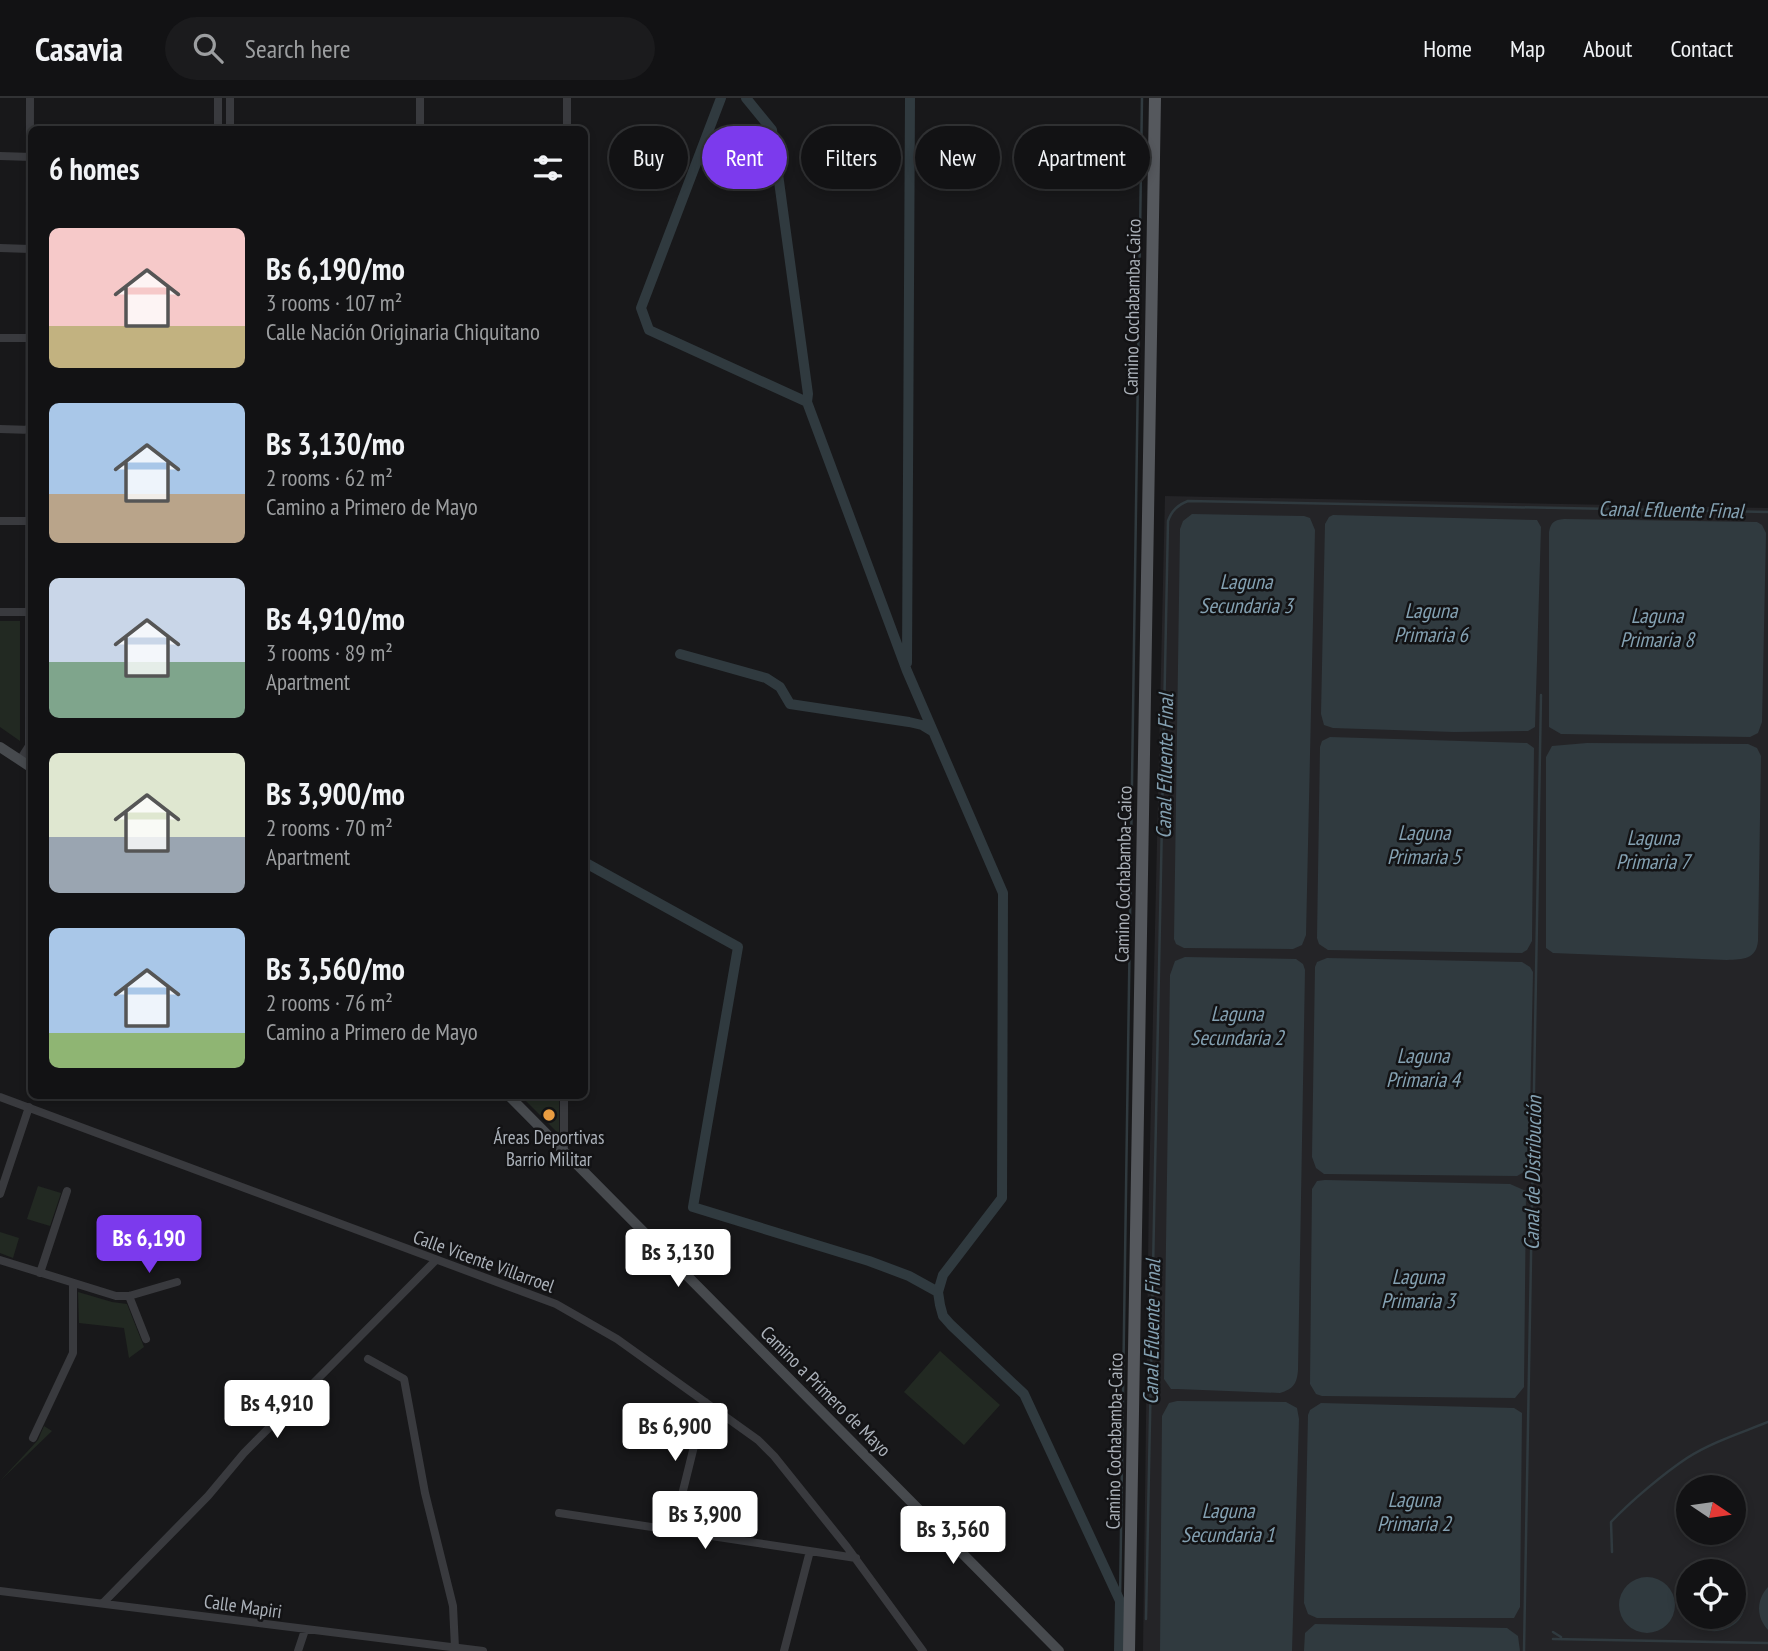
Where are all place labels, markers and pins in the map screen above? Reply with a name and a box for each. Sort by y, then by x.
marker: Áreas Deportivas Barrio Militar [541,1107,557,1123]
place label: Áreas Deportivas Barrio Militar [494,1125,604,1171]
pin: Bs 6,190 [77,1216,221,1275]
pin: Bs 3,130 [606,1230,750,1289]
pin: Bs 4,910 [205,1380,349,1440]
pin: Bs 6,900 [603,1404,747,1463]
pin: Bs 3,900 [633,1492,777,1551]
pin: Bs 3,560 [881,1506,1025,1566]

